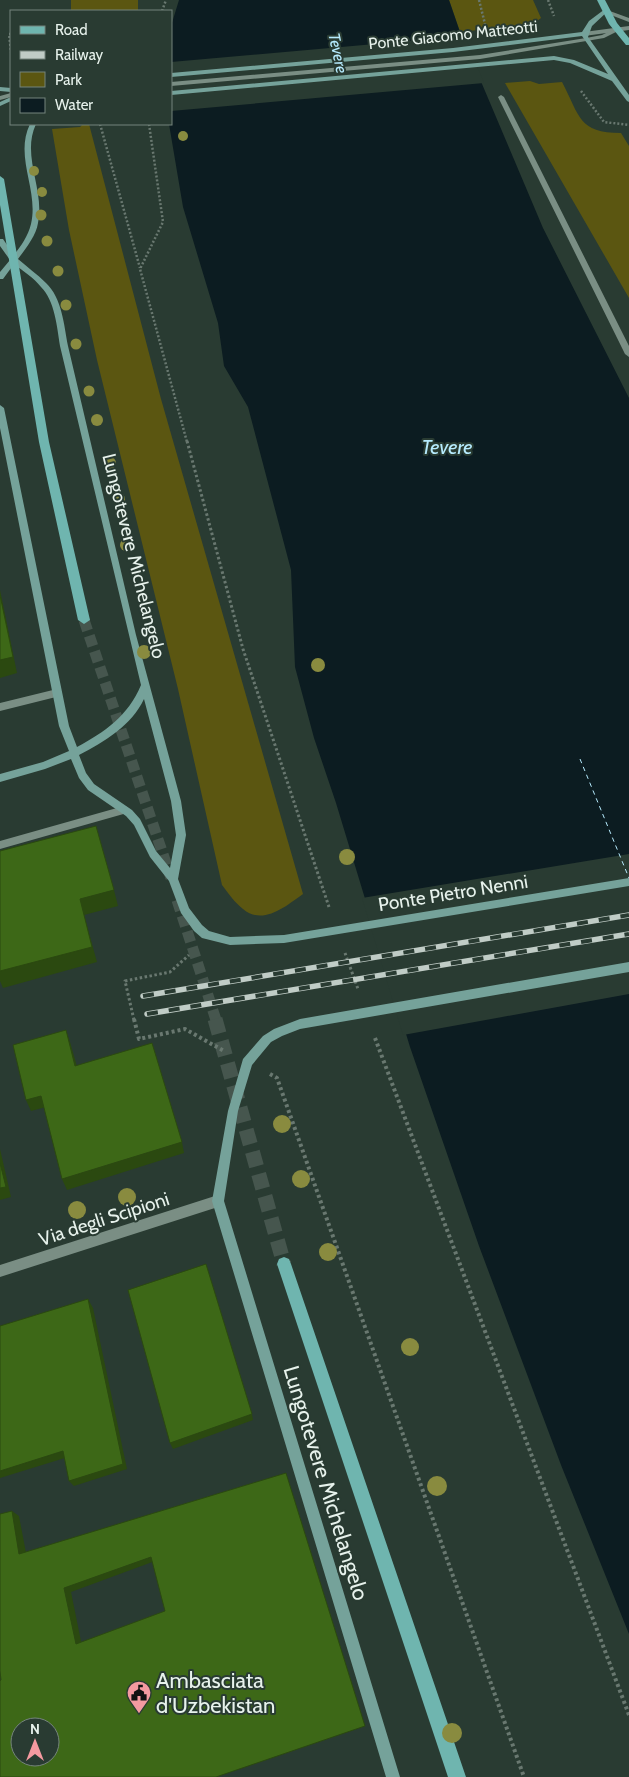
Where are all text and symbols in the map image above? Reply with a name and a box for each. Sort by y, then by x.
legend [10,10,172,125]
street label: Ponte Giacomo Matteotti [367,17,539,53]
text: Road [55,21,88,39]
water label: Tevere [324,31,352,75]
text: Railway [55,46,104,64]
text: Park [55,71,82,89]
text: Water [55,96,93,114]
water label: Tevere [421,435,473,459]
street label: Lungotevere Michelangelo [97,451,171,661]
street label: Ponte Pietro Nenni [376,870,530,916]
street label: Via degli Scipioni [36,1187,172,1251]
street label: Lungotevere Michelangelo [277,1362,375,1604]
place label: Ambasciata d'Uzbekistan [156,1667,275,1719]
public building icon: Ambasciata d'Uzbekistan [126,1680,152,1714]
north arrow [10,1717,60,1767]
text: N [30,1720,40,1738]

